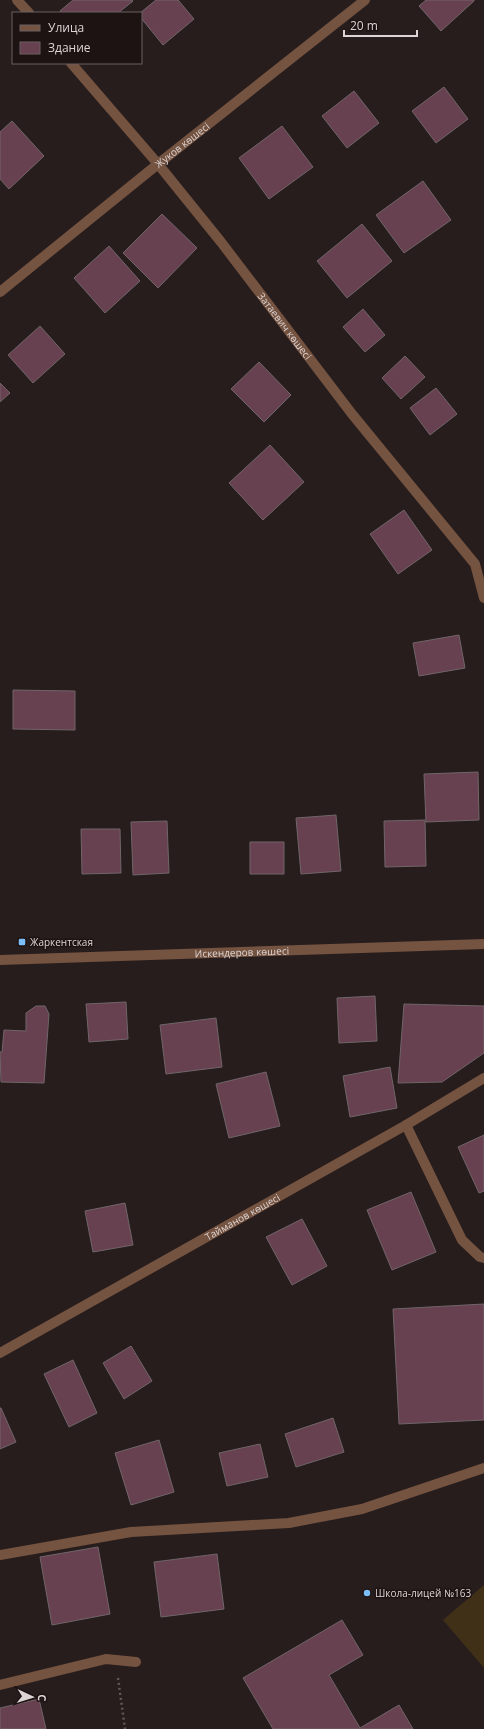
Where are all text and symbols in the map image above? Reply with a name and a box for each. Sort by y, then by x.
legend [12,12,142,64]
scale bar [344,12,417,38]
text: 20 m [350,17,378,34]
text: Улица [48,19,84,36]
text: Здание [48,39,91,56]
street label: Жуков көшесі [152,119,212,171]
street label: Затаевич көшесі [255,289,315,362]
place label: Жаркентская [30,935,93,949]
marker: Жаркентская [17,937,27,947]
street label: Искендеров көшесі [194,943,289,961]
street label: Тайманов көшесі [202,1190,282,1244]
place label: Школа-лицей №163 [375,1586,472,1600]
marker: Школа-лицей №163 [362,1588,372,1598]
north arrow [12,1677,52,1717]
text: С [35,1694,50,1702]

